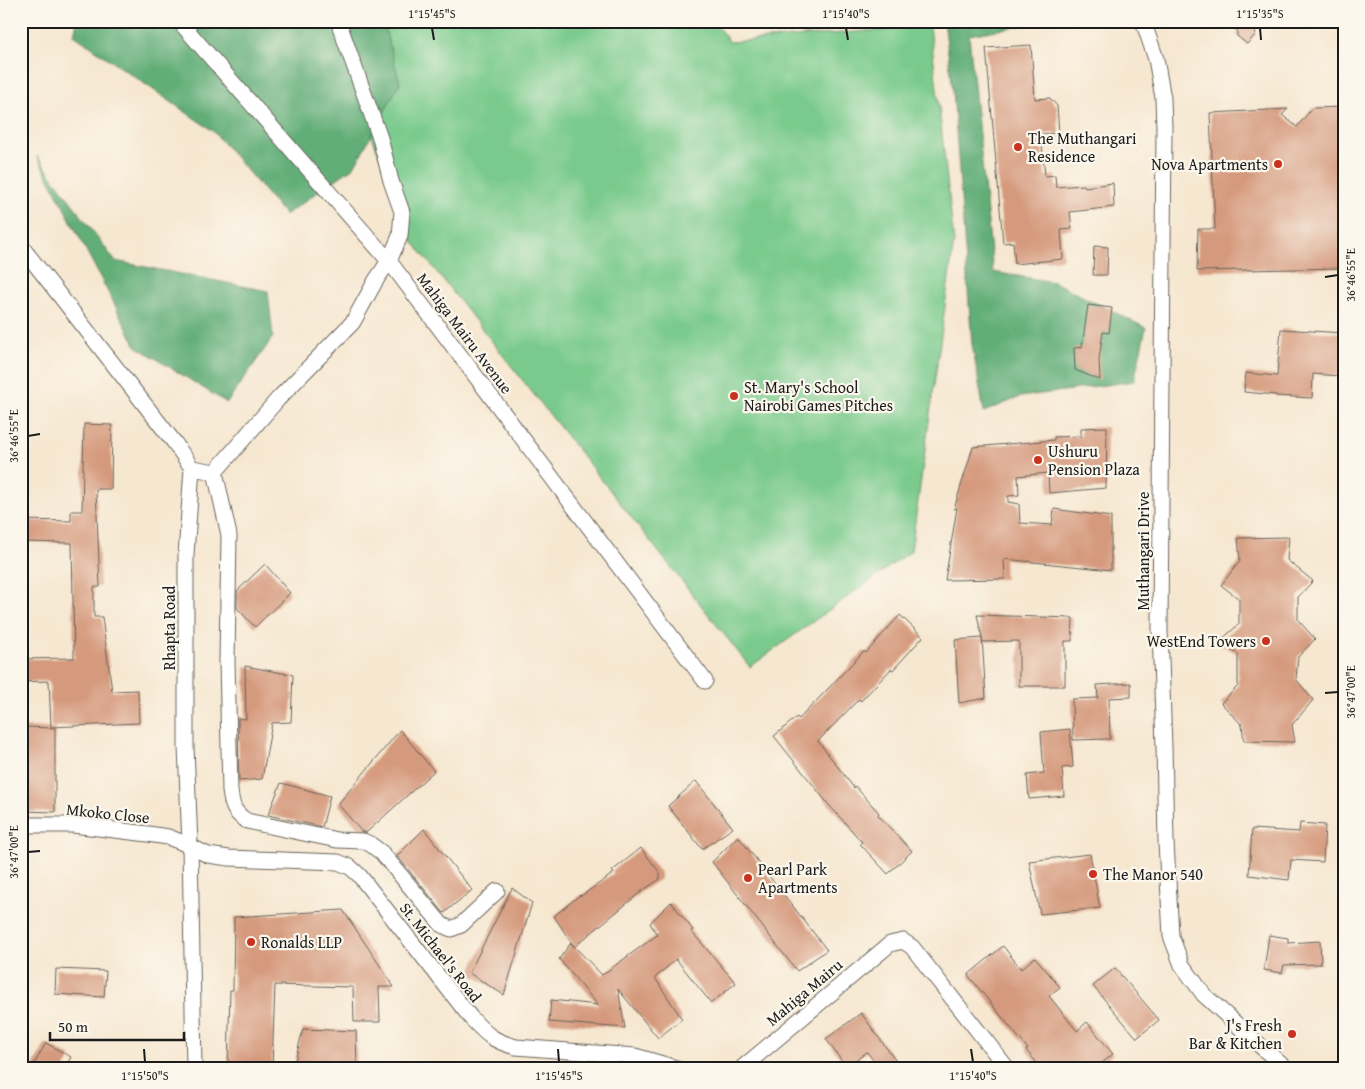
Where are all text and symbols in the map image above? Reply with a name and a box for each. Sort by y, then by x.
text: 1°15'45"S [408,5,456,22]
text: 1°15'40"S [822,5,870,22]
text: 1°15'35"S [1236,5,1284,22]
place label: The Muthangari Residence [1028,126,1137,168]
marker: The Muthangari Residence [1012,141,1024,153]
place label: Nova Apartments [1151,152,1268,176]
marker: Nova Apartments [1272,158,1284,170]
text: 36°46'55"E [1342,248,1359,302]
street label: Mahiga Mairu Avenue [411,267,519,399]
place label: St. Mary's School Nairobi Games Pitches [744,375,893,417]
marker: St. Mary's School Nairobi Games Pitches [728,390,740,402]
text: 36°46'55"E [5,409,22,463]
place label: Ushuru Pension Plaza [1048,439,1140,481]
marker: Ushuru Pension Plaza [1032,454,1044,466]
street label: Muthangari Drive [1131,492,1155,610]
street label: Rhapta Road [157,585,181,670]
place label: WestEnd Towers [1147,629,1256,653]
marker: WestEnd Towers [1260,635,1272,647]
text: 36°47'00"E [1342,665,1359,719]
street label: Mkoko Close [65,797,151,829]
text: 36°47'00"E [5,825,22,879]
place label: Pearl Park Apartments [758,857,838,899]
place label: The Manor 540 [1103,862,1203,886]
marker: The Manor 540 [1087,868,1099,880]
marker: Pearl Park Apartments [742,872,754,884]
street label: St. Michael's Road [394,897,488,1008]
place label: Ronalds LLP [261,930,342,954]
marker: Ronalds LLP [245,936,257,948]
street label: Mahiga Mairu [760,952,848,1031]
scale bar [50,1009,184,1041]
place label: J's Fresh Bar & Kitchen [1189,1013,1282,1055]
text: 50 m [58,1016,89,1037]
marker: J's Fresh Bar & Kitchen [1286,1028,1298,1040]
text: 1°15'50"S [121,1067,169,1084]
text: 1°15'45"S [535,1067,583,1084]
text: 1°15'40"S [949,1067,997,1084]

